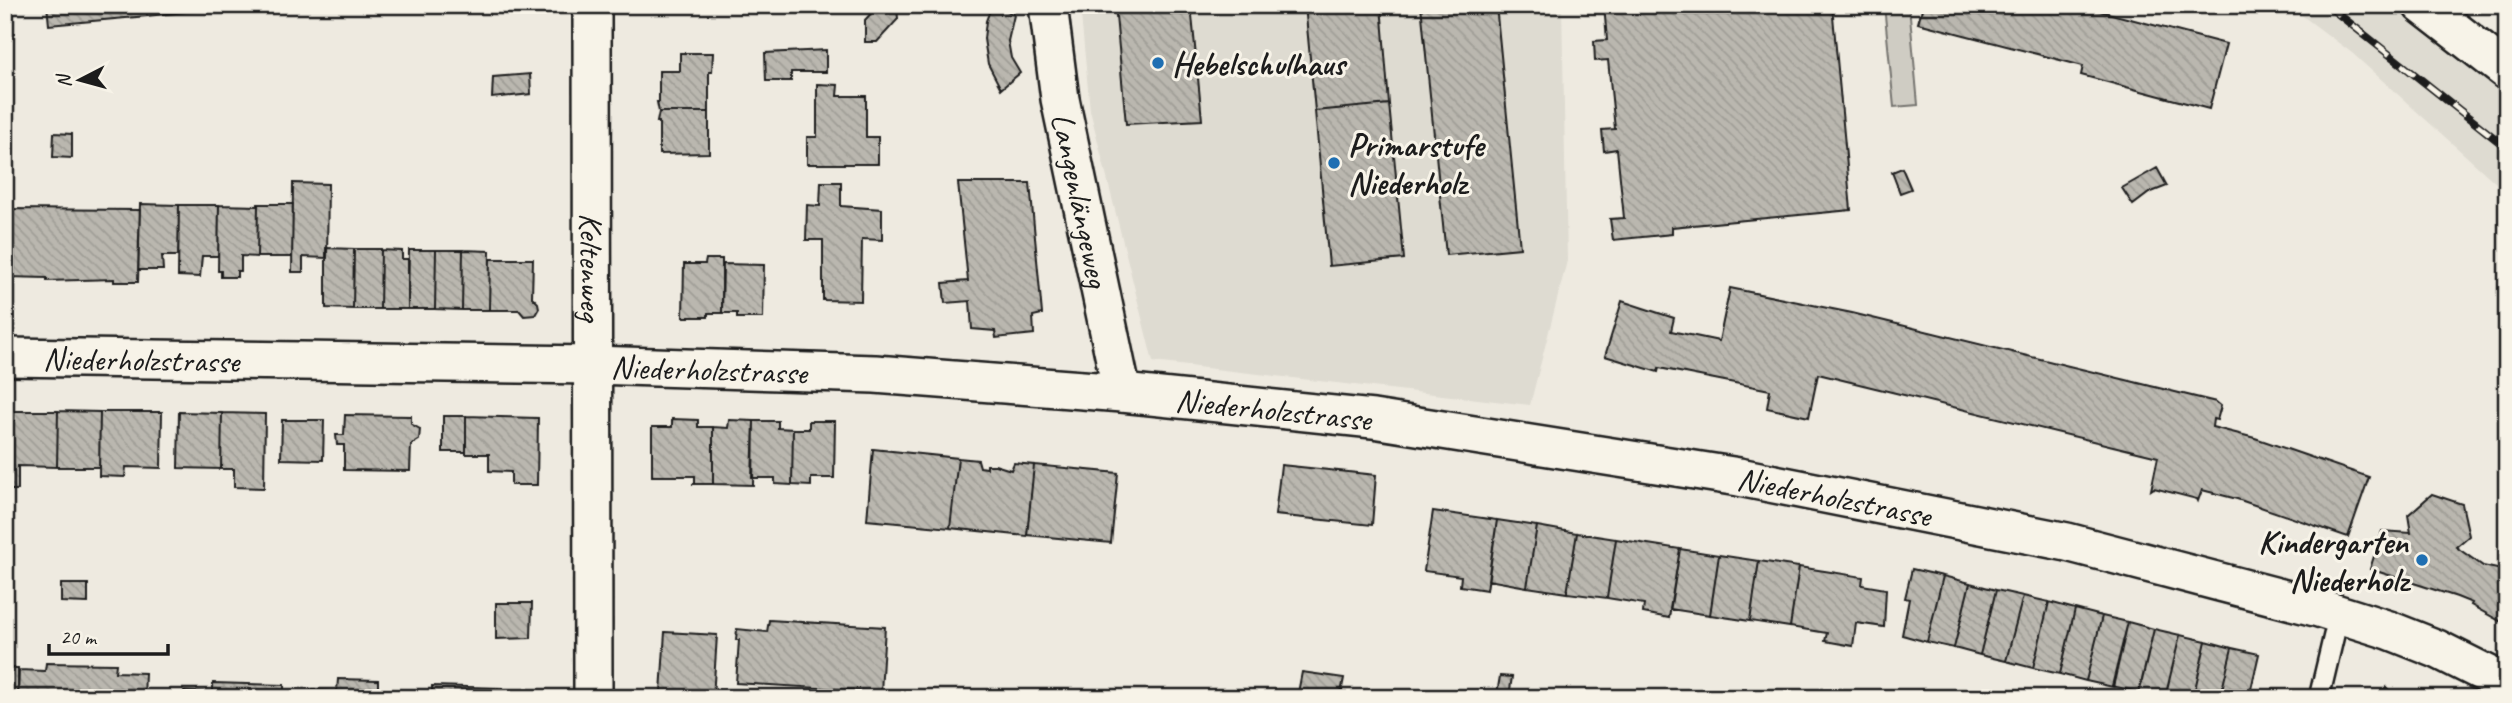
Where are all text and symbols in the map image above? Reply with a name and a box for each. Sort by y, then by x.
place label: Hebelschulhaus [1172,43,1348,85]
north arrow [46,46,116,116]
marker: Hebelschulhaus [1150,55,1166,71]
text: N [51,71,77,89]
street label: Langenlängeweg [1041,109,1119,293]
place label: Primarstufe Niederholz [1348,124,1486,204]
marker: Primarstufe Niederholz [1326,155,1342,171]
street label: Keltenweg [570,213,612,323]
street label: Niederholzstrasse [43,338,242,382]
street label: Niederholzstrasse [610,346,810,394]
street label: Niederholzstrasse [1173,379,1375,441]
street label: Niederholzstrasse [1734,457,1937,537]
place label: Kindergarten Niederholz [2258,521,2412,601]
marker: Kindergarten Niederholz [2414,552,2430,568]
scale bar [49,612,168,656]
text: 20 m [60,624,98,650]

